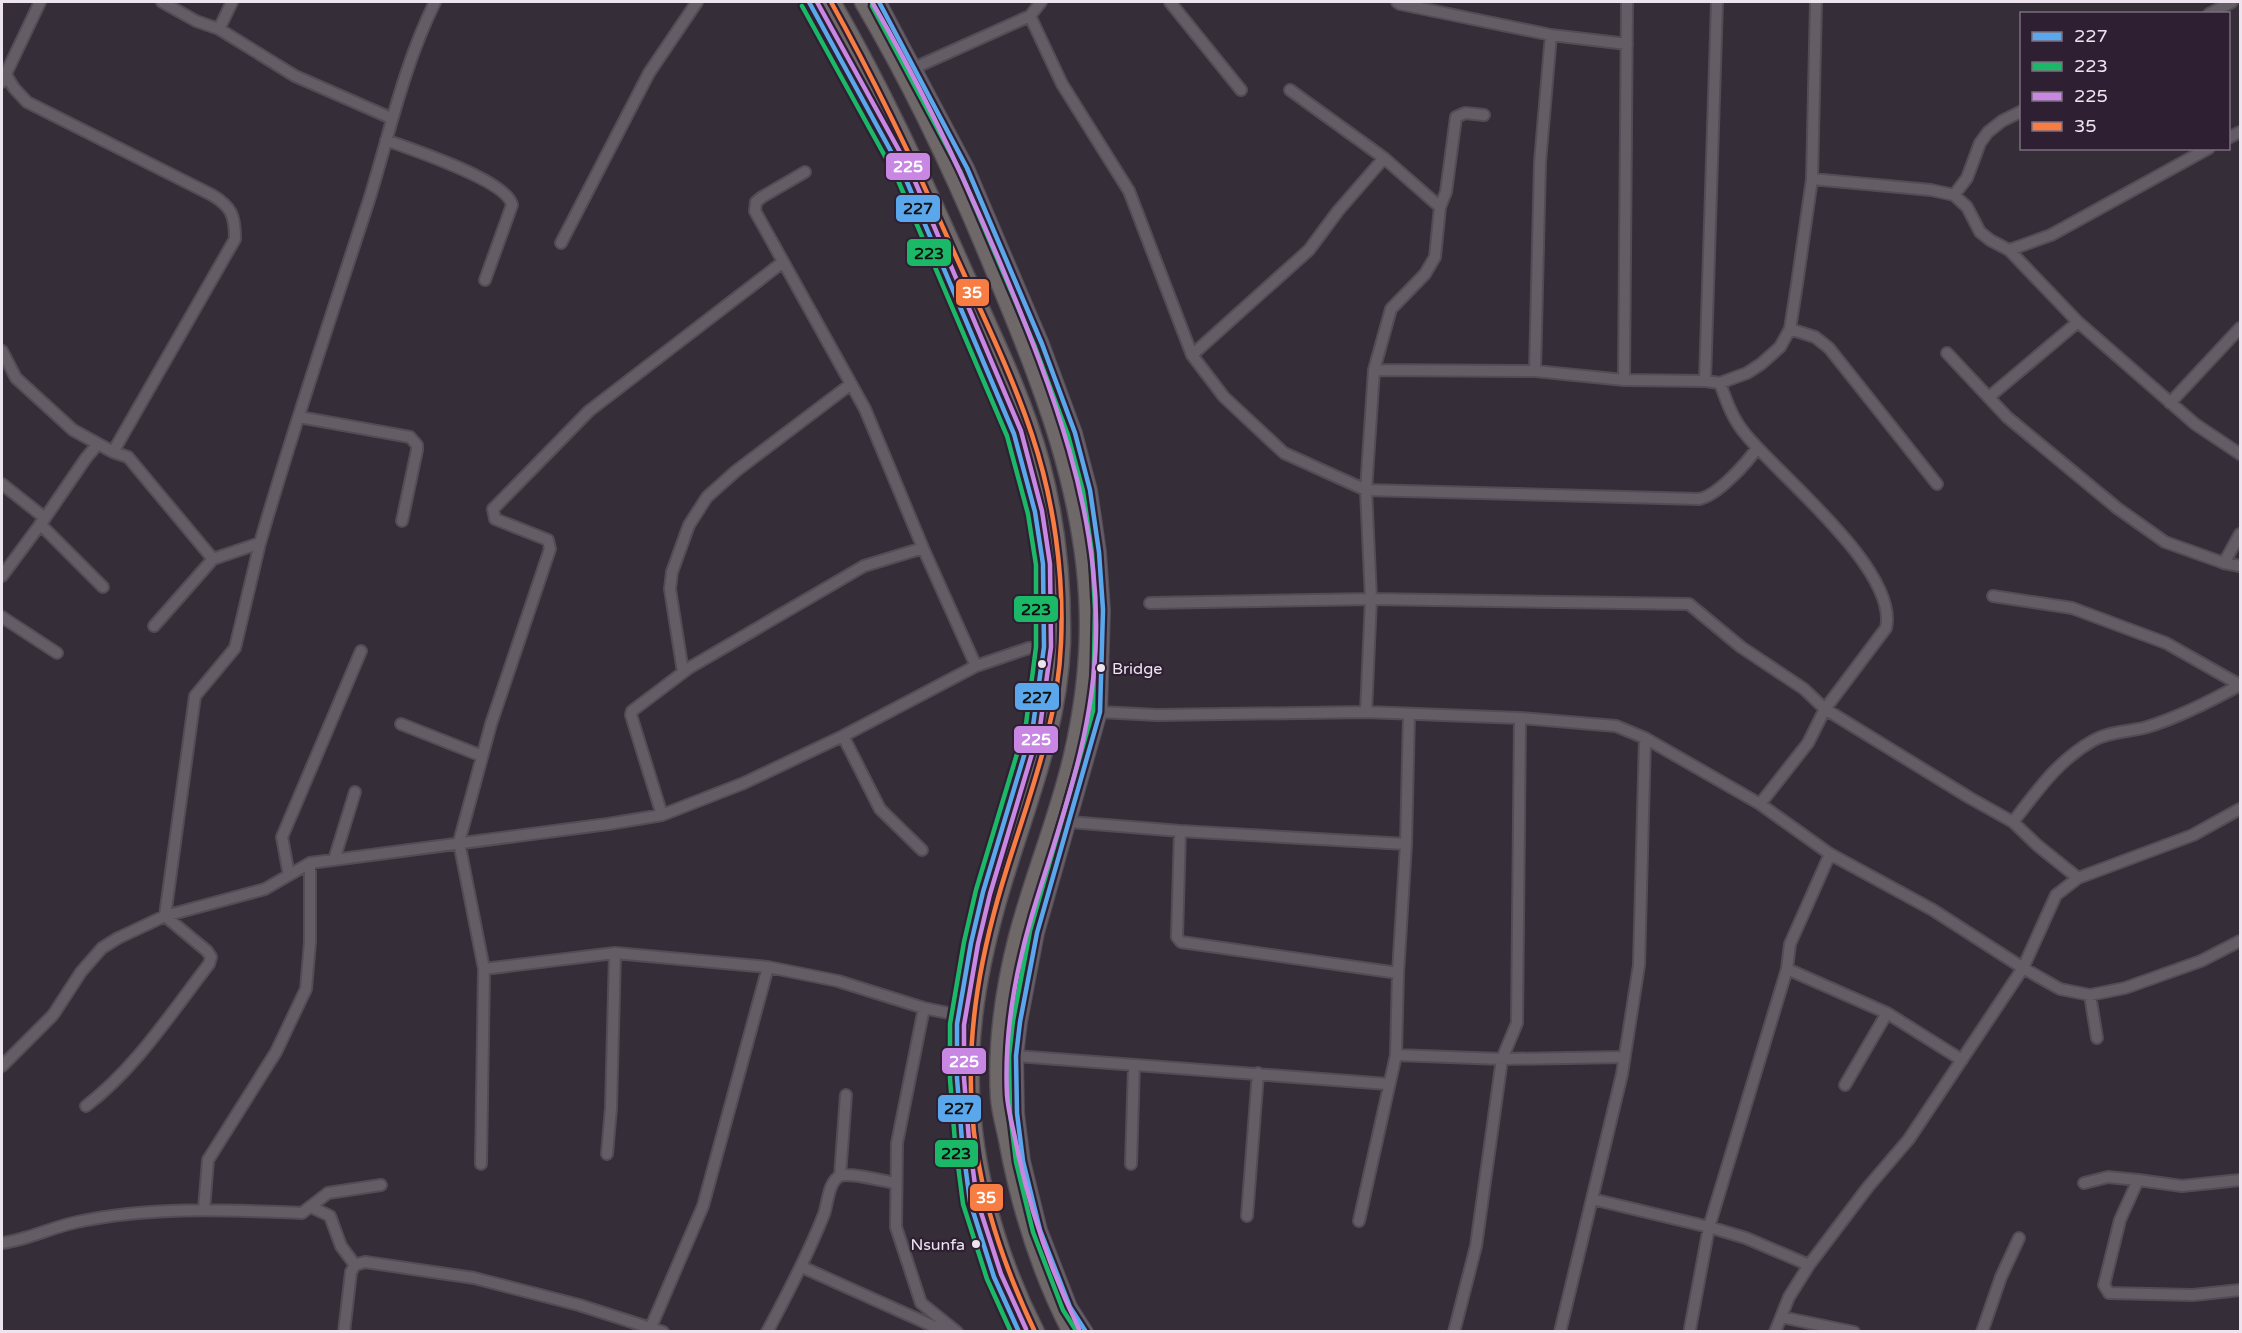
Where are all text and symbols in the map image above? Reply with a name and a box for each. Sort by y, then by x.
legend [2020,12,2230,150]
text: 227 [2074,25,2108,47]
text: 223 [2074,55,2108,77]
text: 225 [2074,85,2108,107]
text: 35 [2074,115,2097,137]
line badge: 225 [885,152,931,181]
text: 225 [893,157,923,177]
line badge: 227 [895,194,941,223]
text: 227 [903,199,933,219]
line badge: 223 [906,238,952,267]
text: 223 [914,244,944,264]
line badge: 35 [955,278,990,307]
text: 35 [962,283,982,303]
line badge: 223 [1013,595,1059,623]
text: 223 [1021,600,1051,620]
unlabelled marker [1036,658,1048,670]
place label: Bridge [1112,659,1162,679]
marker: Bridge [1095,662,1107,674]
line badge: 227 [1014,682,1060,711]
text: 227 [1022,688,1052,708]
line badge: 225 [1013,725,1059,754]
text: 225 [1021,730,1051,750]
line badge: 225 [941,1047,987,1075]
text: 225 [949,1052,979,1072]
line badge: 227 [937,1094,982,1123]
text: 227 [944,1099,974,1119]
line badge: 223 [934,1139,979,1168]
text: 223 [941,1144,971,1164]
line badge: 35 [969,1183,1004,1212]
text: 35 [976,1188,996,1208]
place label: Nsunfa [911,1235,965,1255]
marker: Nsunfa [970,1238,982,1250]

